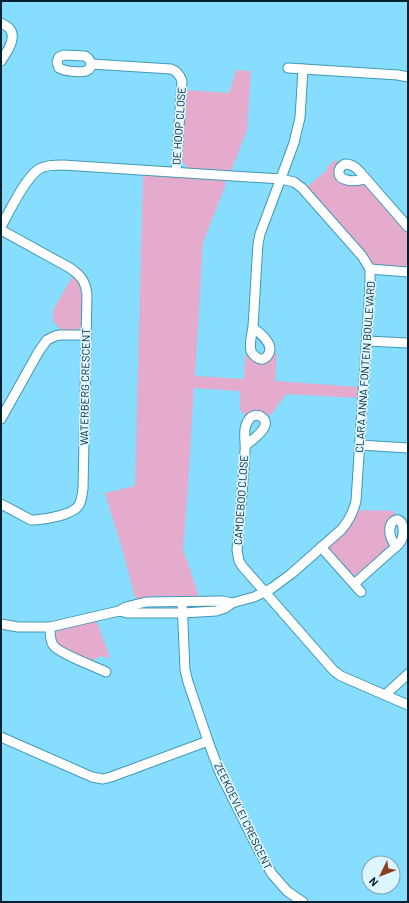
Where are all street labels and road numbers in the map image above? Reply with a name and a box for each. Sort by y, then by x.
street label: DE HOOP CLOSE [169,86,188,165]
street label: CLARA ANNA FONTEIN BOULEVARD [352,281,377,453]
street label: WATERBERG CRESCENT [77,328,92,446]
street label: CAMDEBOO CLOSE [231,454,250,545]
street label: ZEEKOEVLEI CRESCENT [212,760,275,871]

